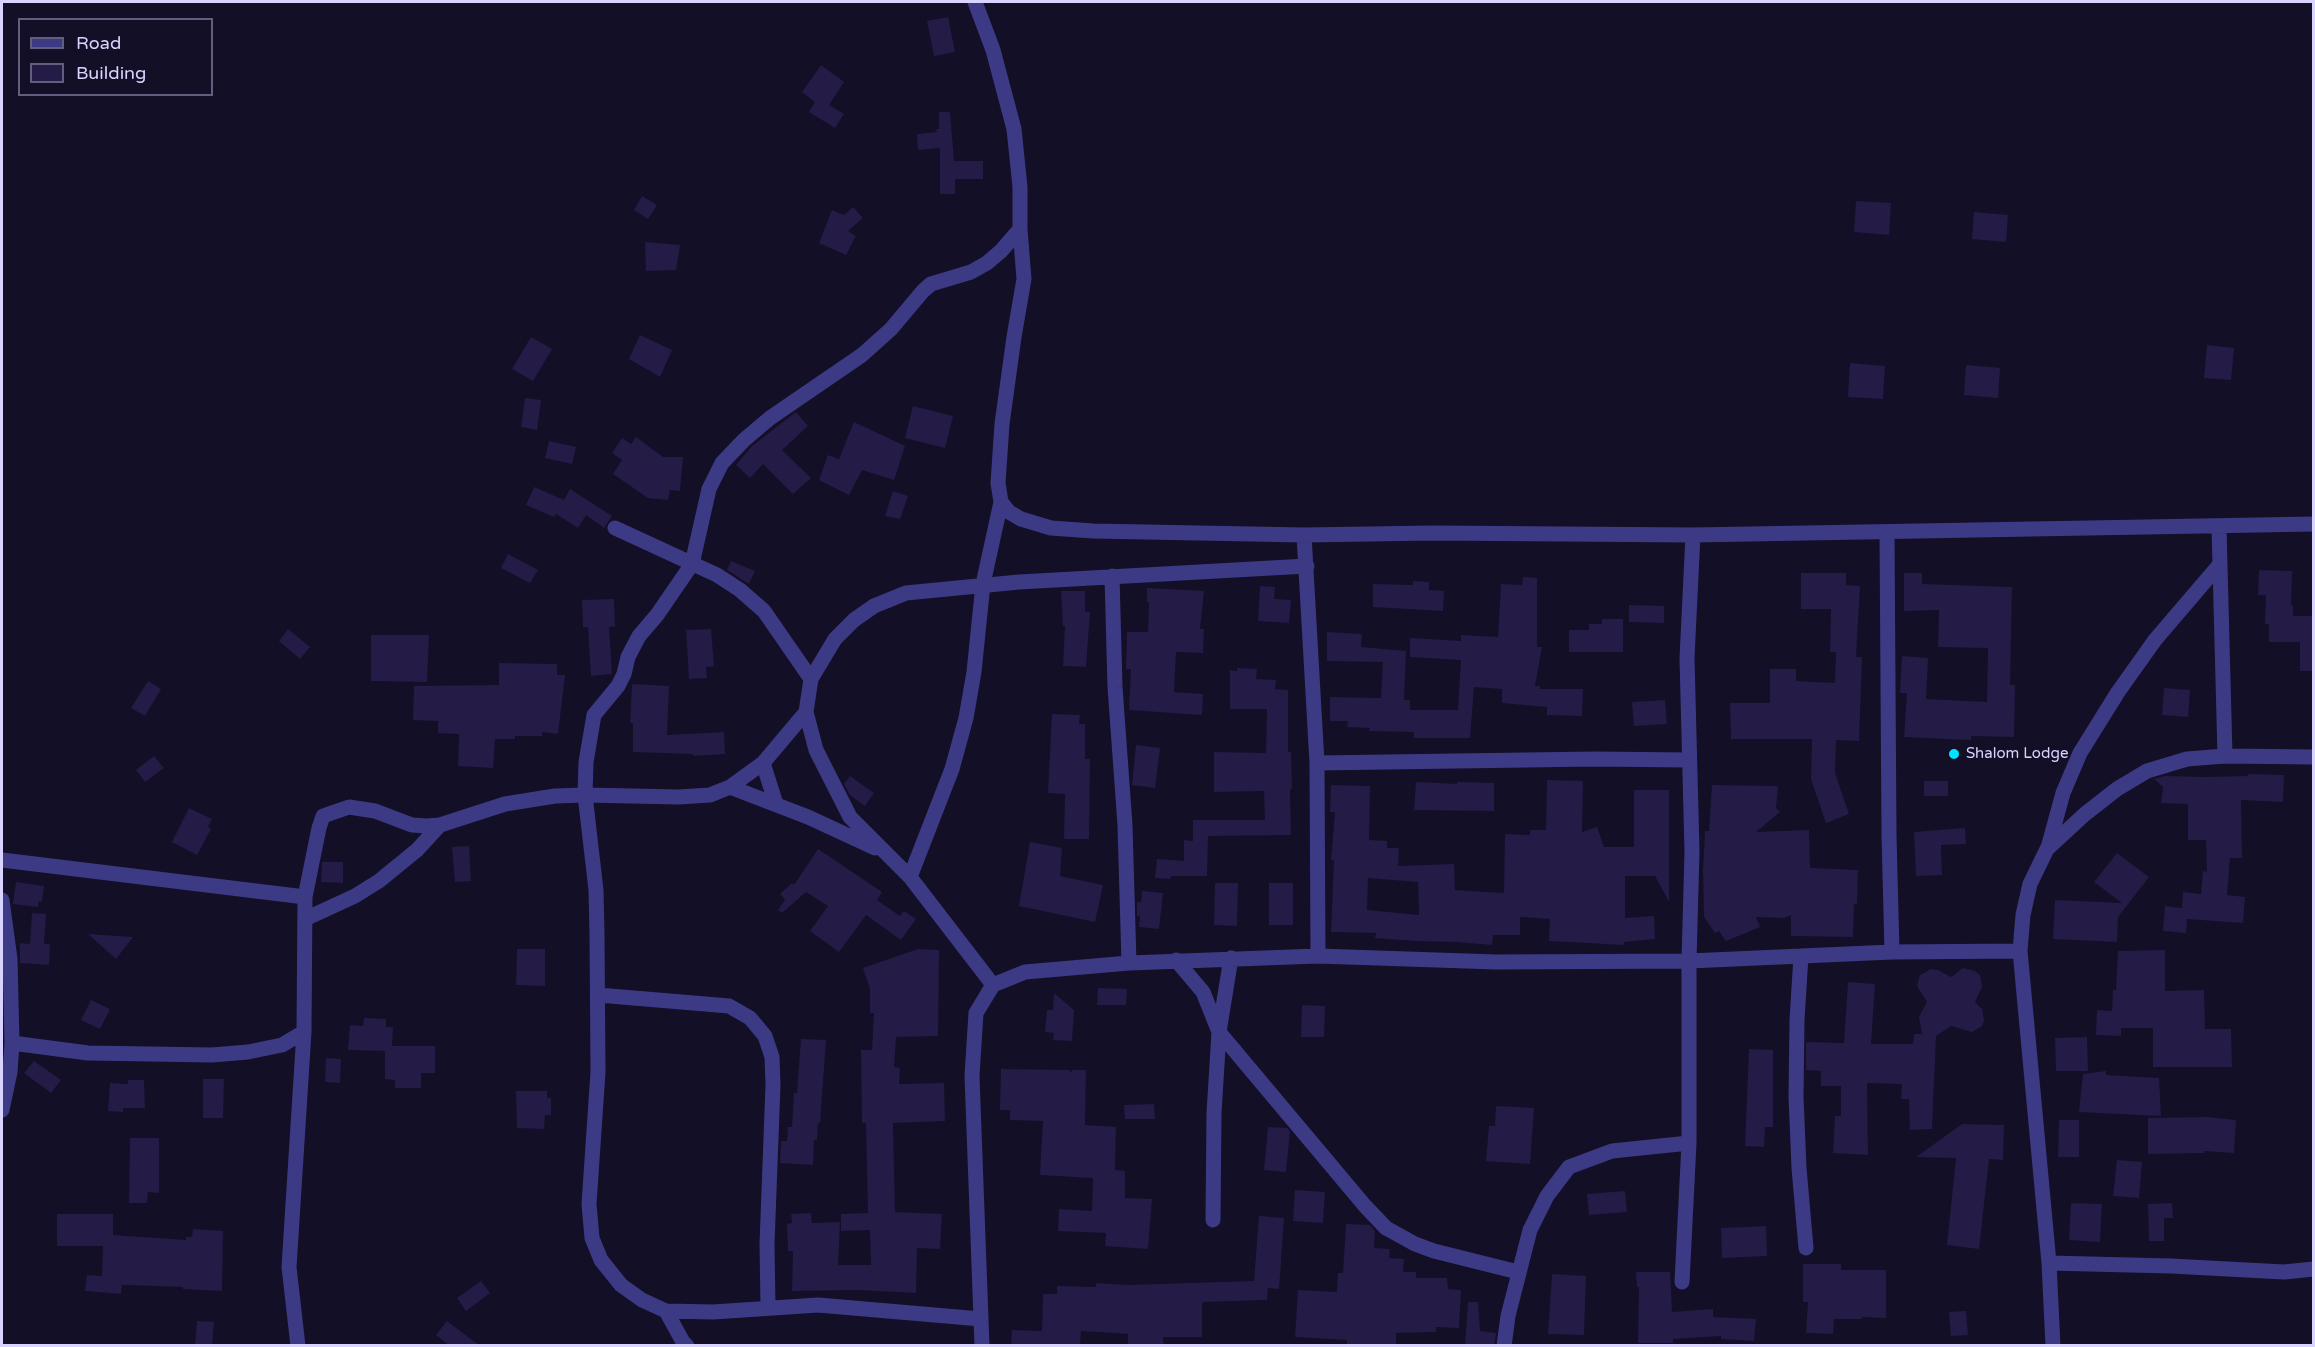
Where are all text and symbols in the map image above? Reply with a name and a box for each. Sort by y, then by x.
legend [18,18,213,96]
text: Road [76,32,121,54]
text: Building [76,62,146,84]
place label: Shalom Lodge [1966,745,2068,763]
marker: Shalom Lodge [1947,747,1961,761]

